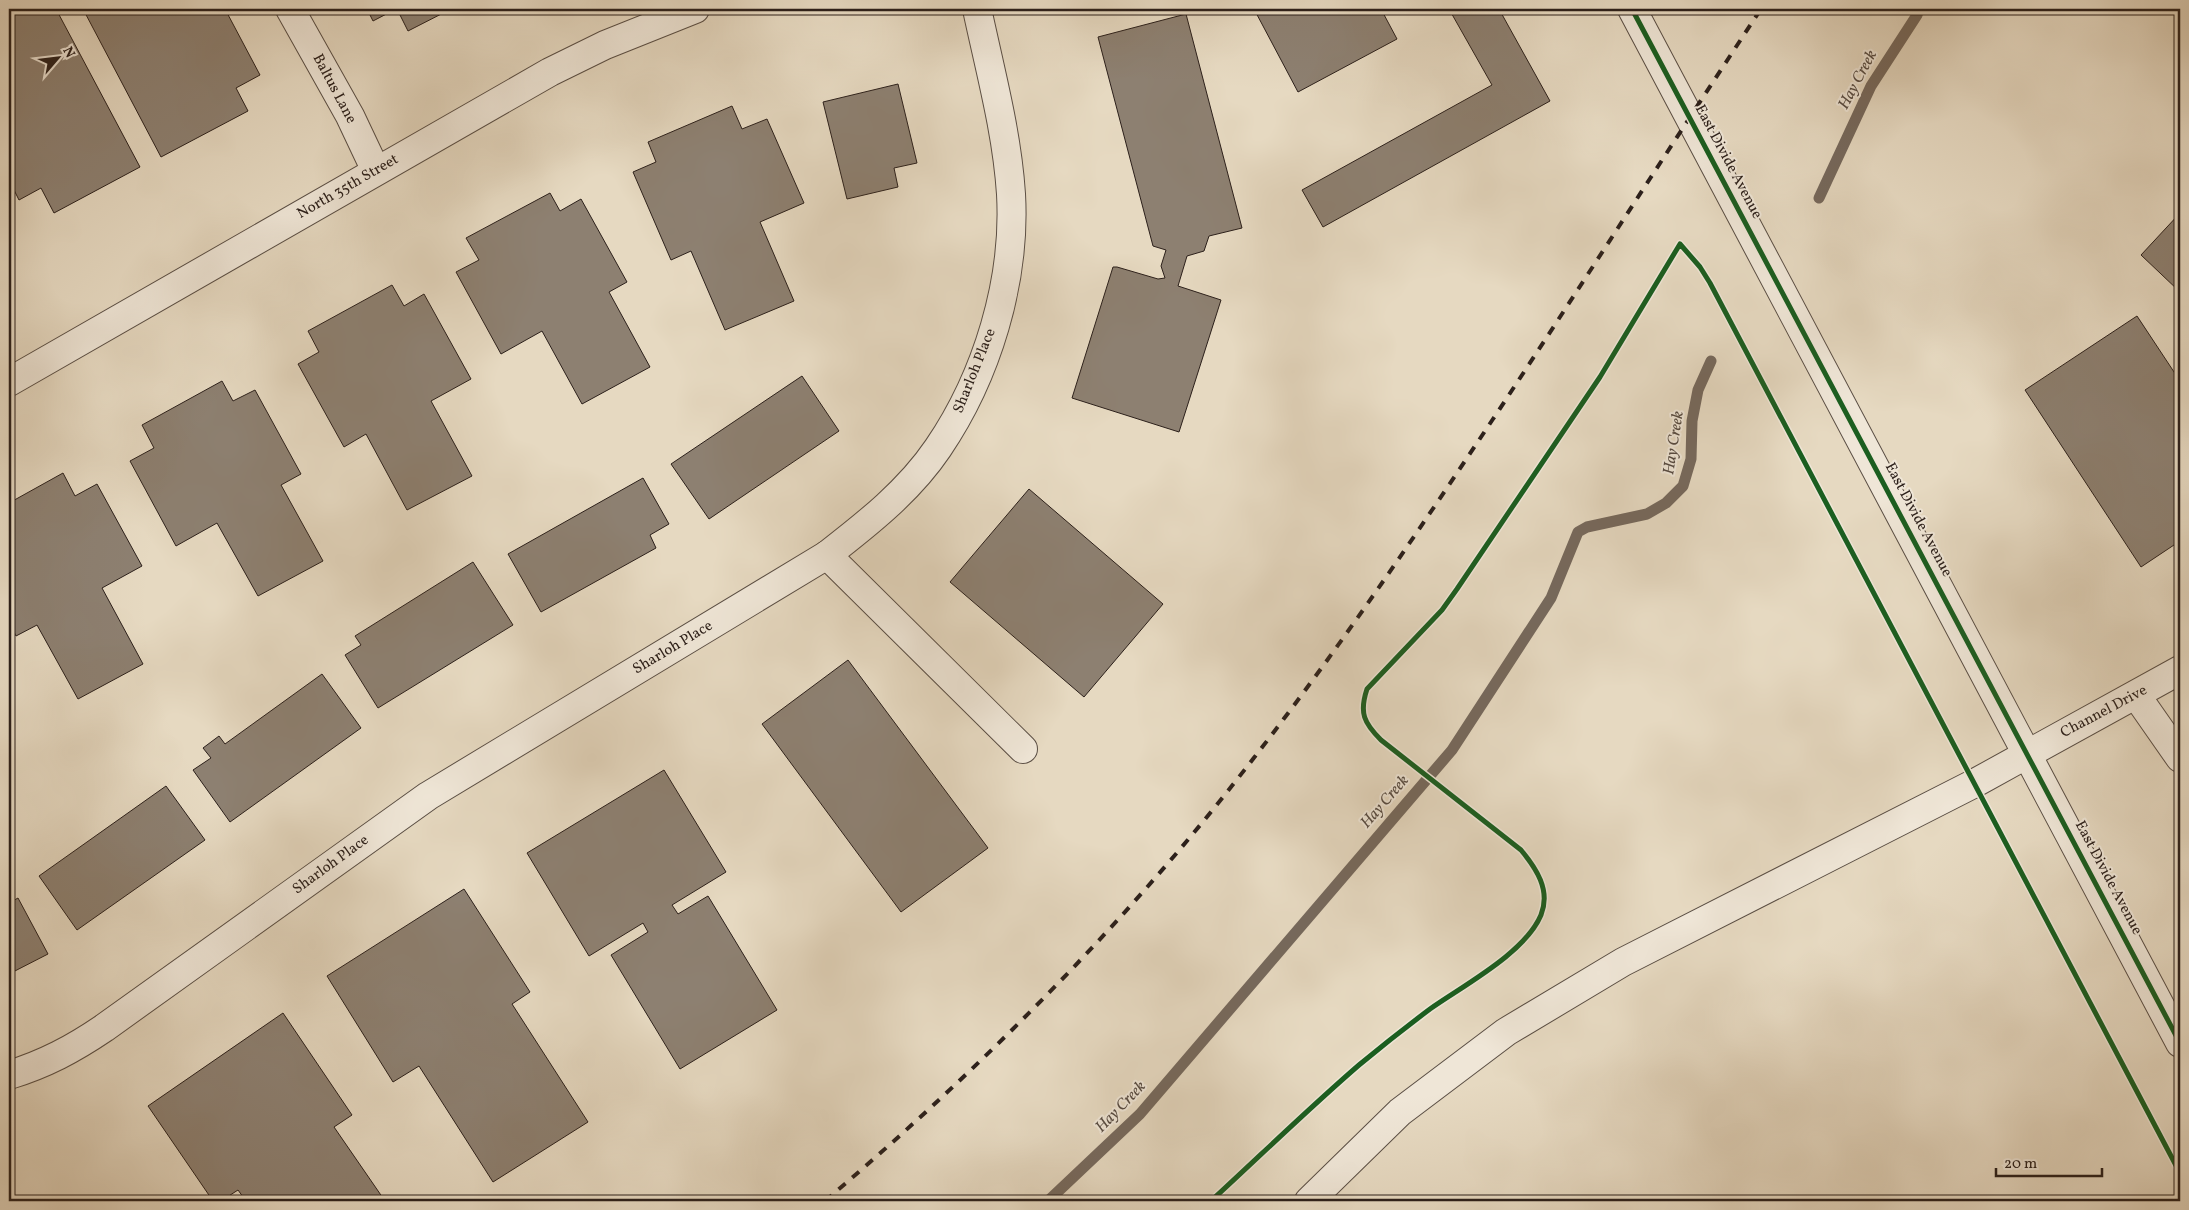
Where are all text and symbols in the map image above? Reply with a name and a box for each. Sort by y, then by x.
north arrow [32,32,82,82]
text: N [57,44,79,62]
water label: Hay Creek [1833,46,1883,114]
street label: Baltus Lane [307,50,361,128]
street label: East Divide Avenue [1689,101,1767,223]
street label: North 35th Street [293,149,403,225]
street label: Sharloh Place [948,325,1002,417]
water label: Hay Creek [1658,409,1690,476]
street label: East Divide Avenue [1879,459,1957,581]
street label: Sharloh Place [629,616,717,680]
street label: Channel Drive [2057,680,2151,744]
water label: Hay Creek [1356,770,1415,833]
street label: East Divide Avenue [2069,817,2147,939]
street label: Sharloh Place [289,830,373,900]
water label: Hay Creek [1091,1076,1152,1138]
scale bar [1996,1145,2103,1177]
text: 20 m [2004,1154,2037,1175]

